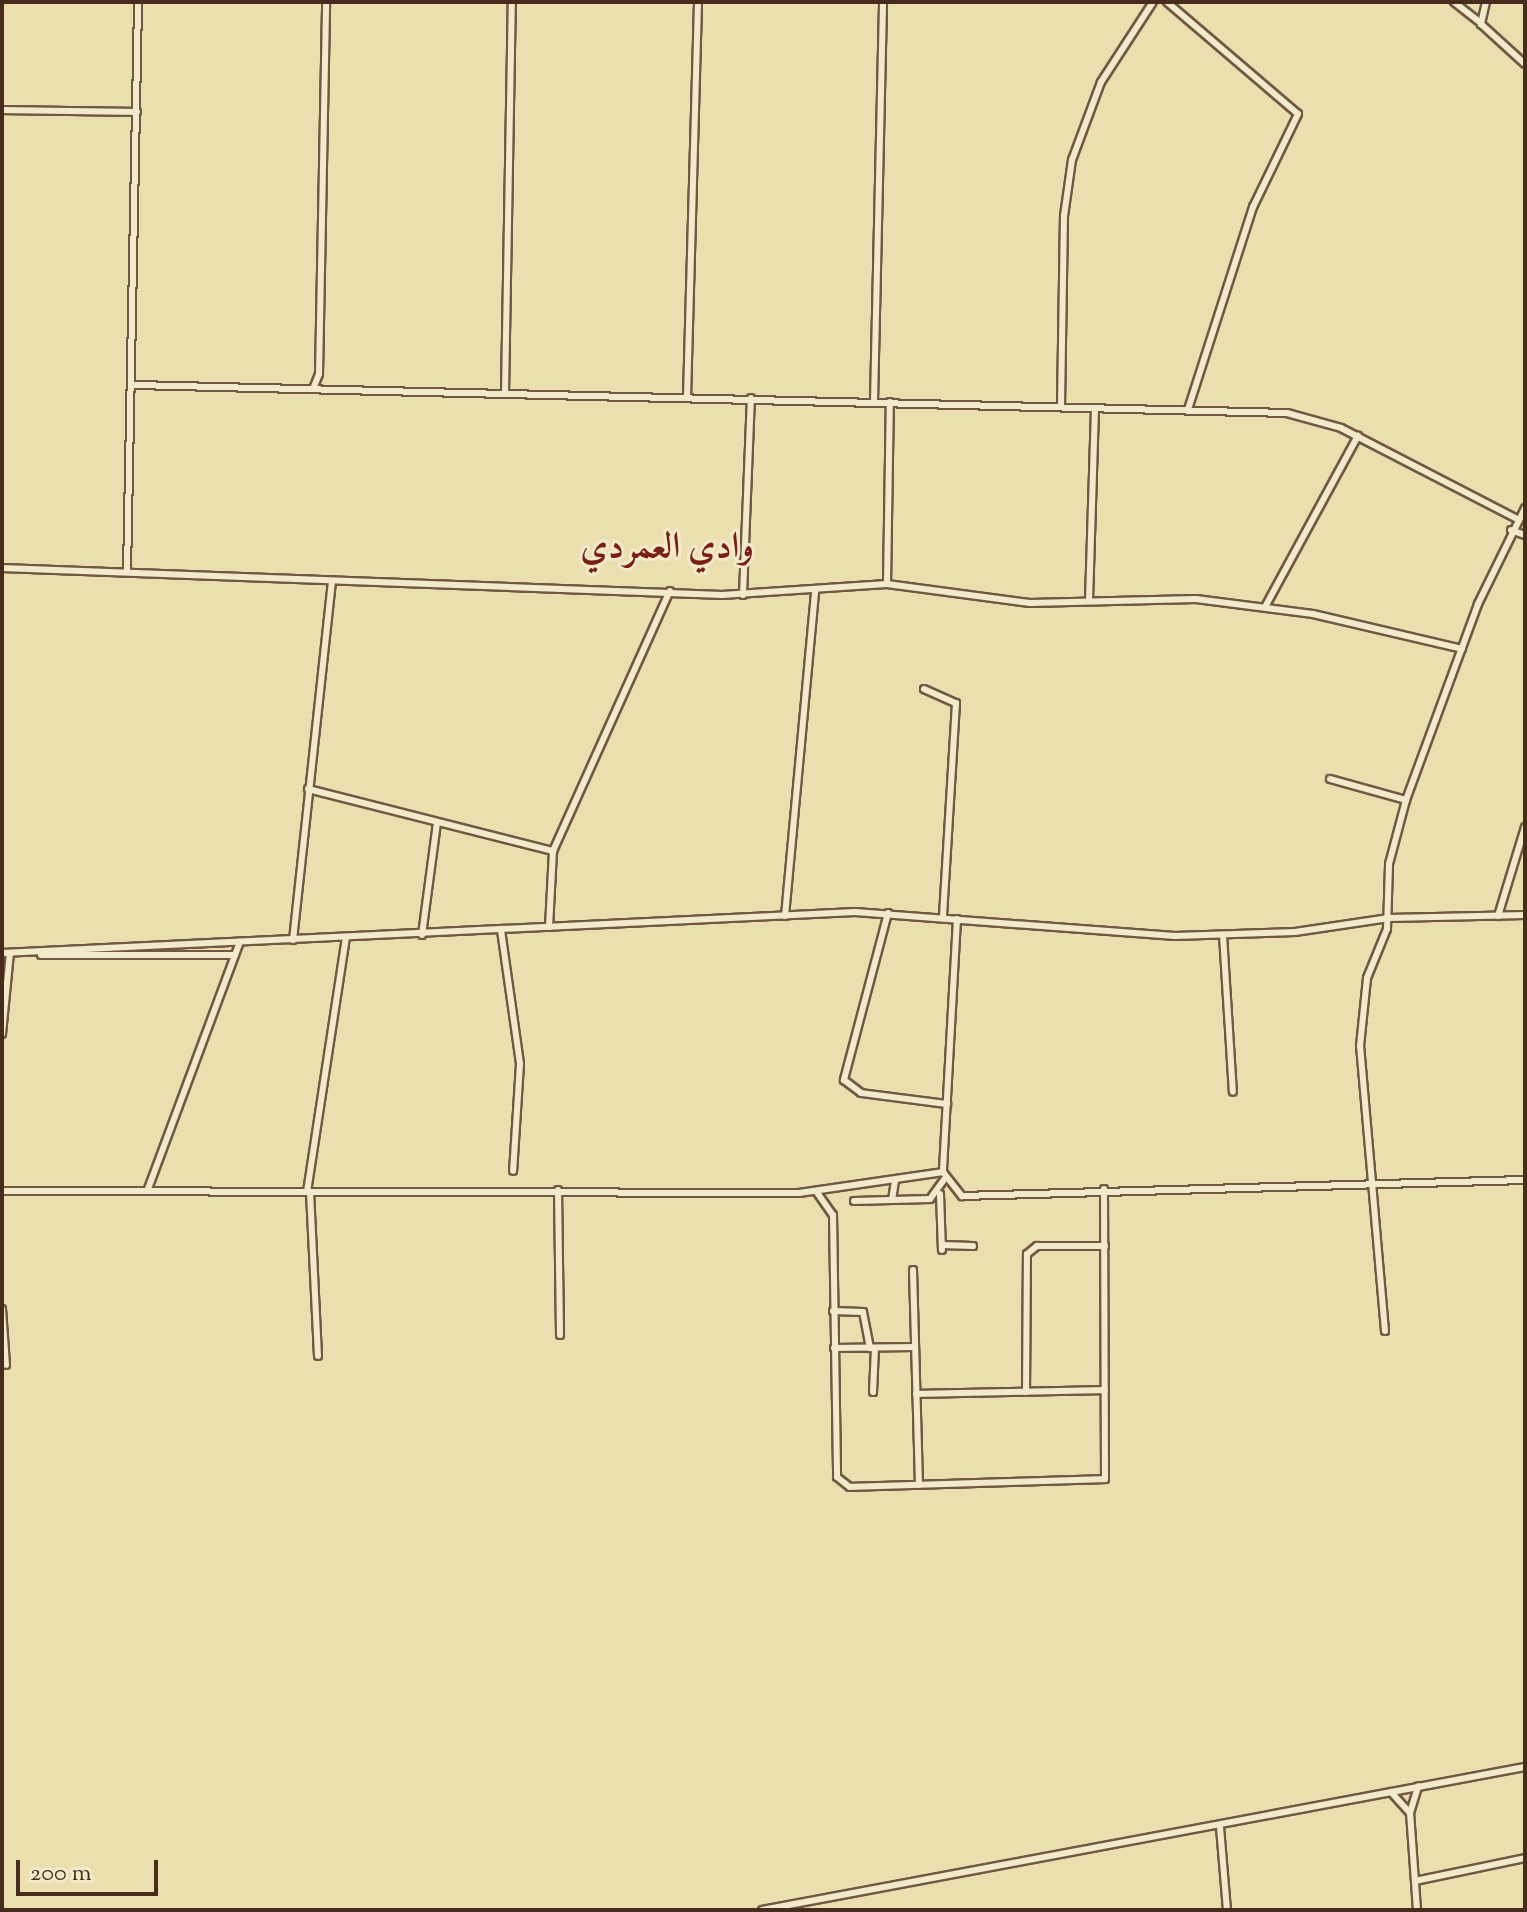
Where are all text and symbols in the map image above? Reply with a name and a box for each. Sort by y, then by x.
district label: وادي العمردي [580,527,754,571]
scale bar [20,1844,162,1894]
text: 200 m [30,1857,92,1891]

